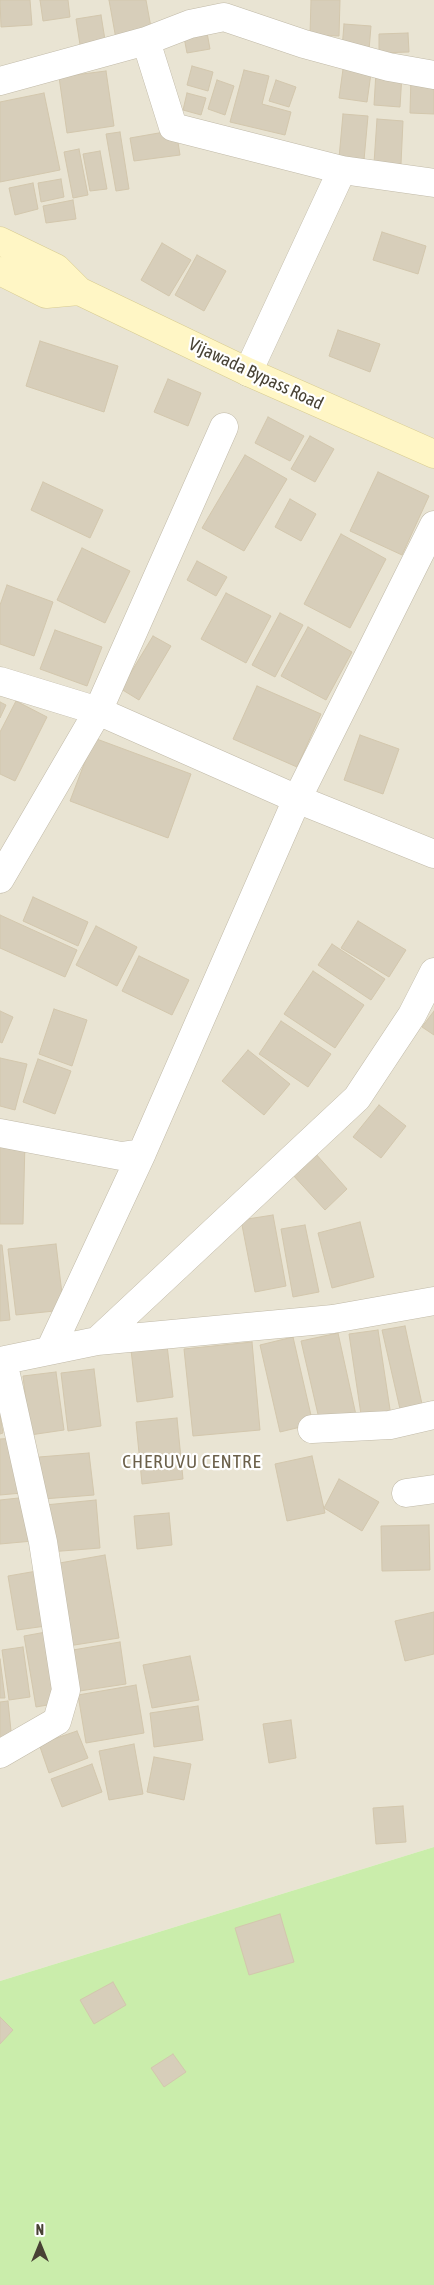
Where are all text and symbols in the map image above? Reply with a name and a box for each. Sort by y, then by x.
street label: Vijawada Bypass Road [185,333,327,415]
district label: CHERUVU CENTRE [121,1451,263,1473]
north arrow [15,2220,65,2270]
text: N [36,2222,44,2238]

